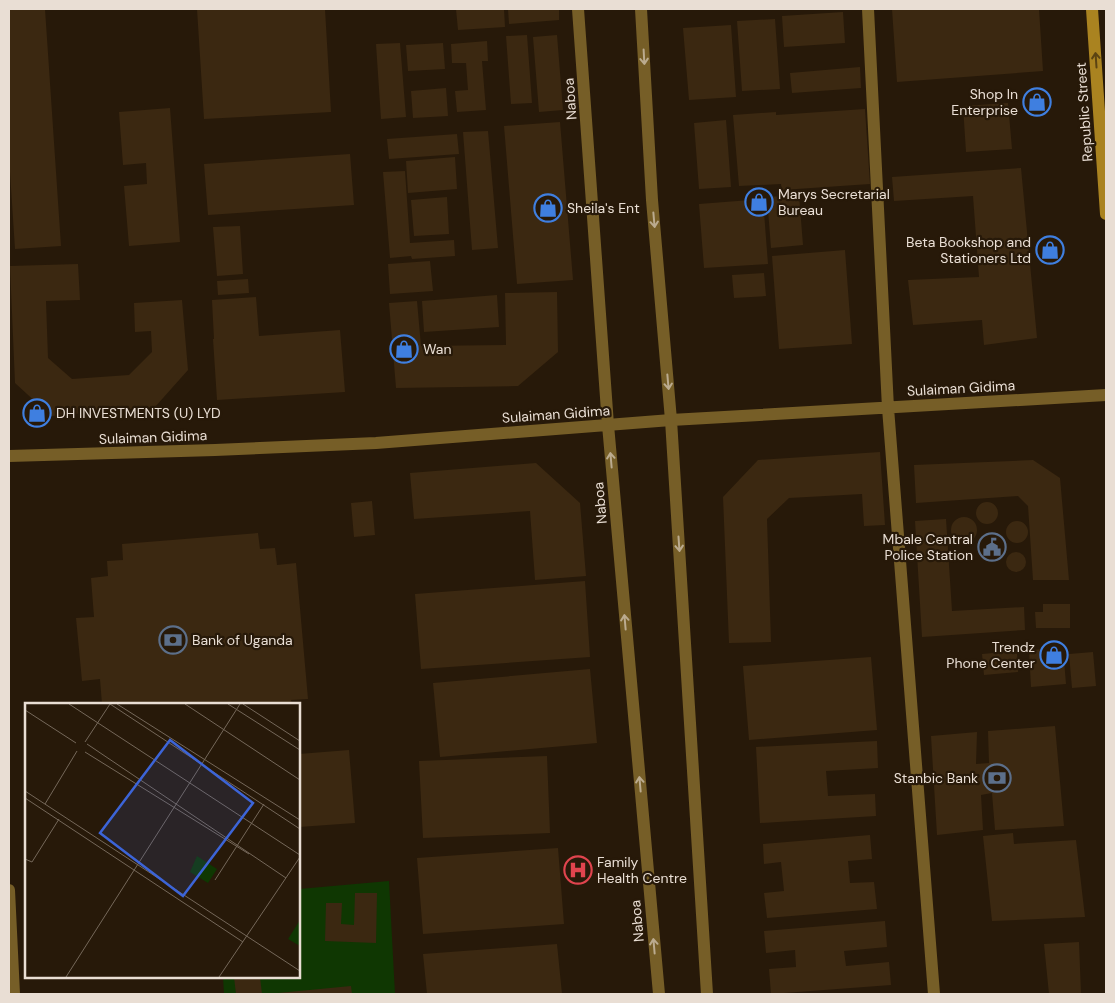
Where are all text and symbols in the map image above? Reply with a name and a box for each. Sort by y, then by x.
one-way arrow [640,49,649,65]
one-way arrow [1091,53,1100,69]
street label: Republic Street [1072,62,1096,162]
street label: Naboa [560,77,580,121]
place label: Shop In Enterprise [951,85,1018,119]
shop icon: Shop In Enterprise [1022,87,1052,117]
place label: Marys Secretarial Bureau [778,185,890,219]
shop icon: Marys Secretarial Bureau [744,187,774,217]
shop icon: Sheila's Ent [533,193,563,223]
place label: Sheila's Ent [567,199,640,217]
one-way arrow [649,211,659,227]
place label: Beta Bookshop and Stationers Ltd [906,233,1031,267]
shop icon: Beta Bookshop and Stationers Ltd [1035,235,1065,265]
shop icon: Wan [389,334,419,364]
place label: Wan [423,340,452,358]
one-way arrow [663,373,672,389]
street label: Sulaiman Gidima [906,376,1016,400]
shop icon: DH INVESTMENTS (U) LYD [22,398,52,428]
street label: Sulaiman Gidima [501,401,611,427]
place label: DH INVESTMENTS (U) LYD [56,404,221,422]
street label: Sulaiman Gidima [99,426,207,448]
one-way arrow [606,452,616,468]
street label: Naboa [589,481,611,525]
place label: Mbale Central Police Station [883,530,973,564]
public building icon: Mbale Central Police Station [977,532,1007,562]
one-way arrow [674,535,683,551]
one-way arrow [621,614,630,630]
bank icon: Bank of Uganda [158,625,188,655]
place label: Bank of Uganda [192,631,293,649]
place label: Trendz Phone Center [946,638,1035,672]
shop icon: Trendz Phone Center [1039,640,1069,670]
inset map [25,703,300,978]
bank icon: Stanbic Bank [982,763,1012,793]
place label: Stanbic Bank [894,769,978,787]
one-way arrow [635,776,645,792]
place label: Family Health Centre [597,853,687,887]
hospital icon: Family Health Centre [563,855,593,885]
street label: Naboa [626,899,648,943]
one-way arrow [649,938,659,954]

